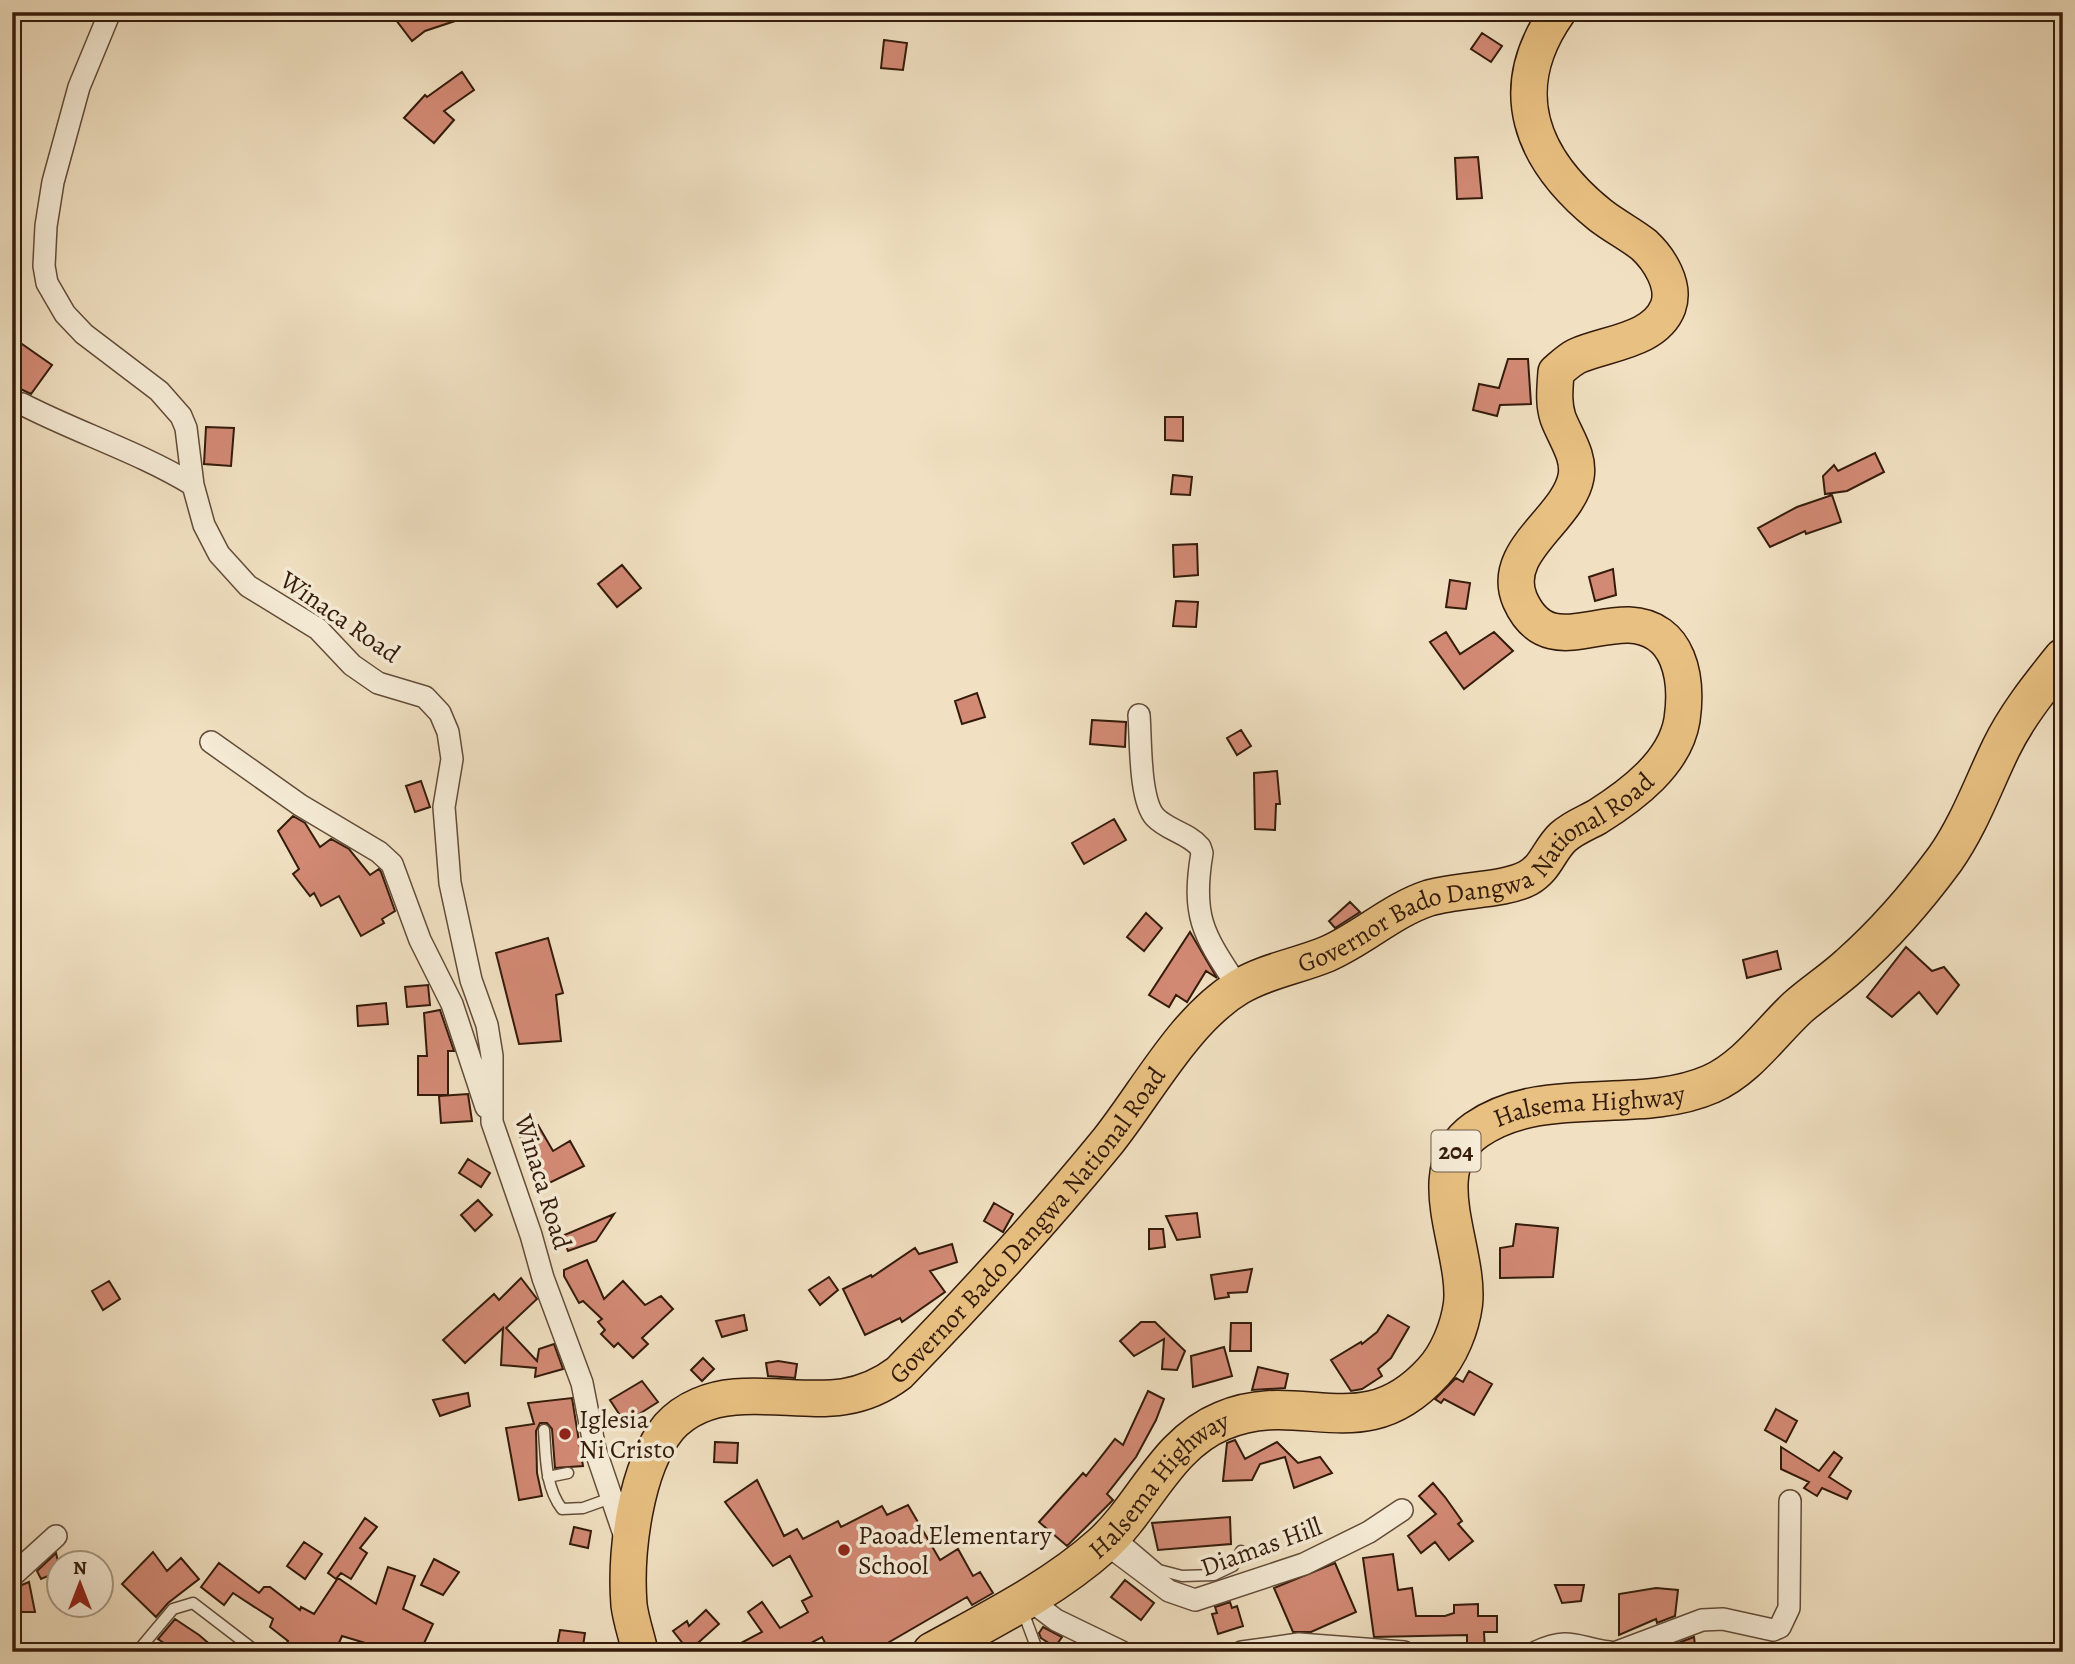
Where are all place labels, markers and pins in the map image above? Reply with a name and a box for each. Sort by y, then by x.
place label: Iglesia Ni Cristo [579,1402,675,1467]
marker: Iglesia Ni Cristo [557,1426,573,1442]
place label: Paoad Elementary School [858,1518,1052,1583]
marker: Paoad Elementary School [836,1542,852,1558]

